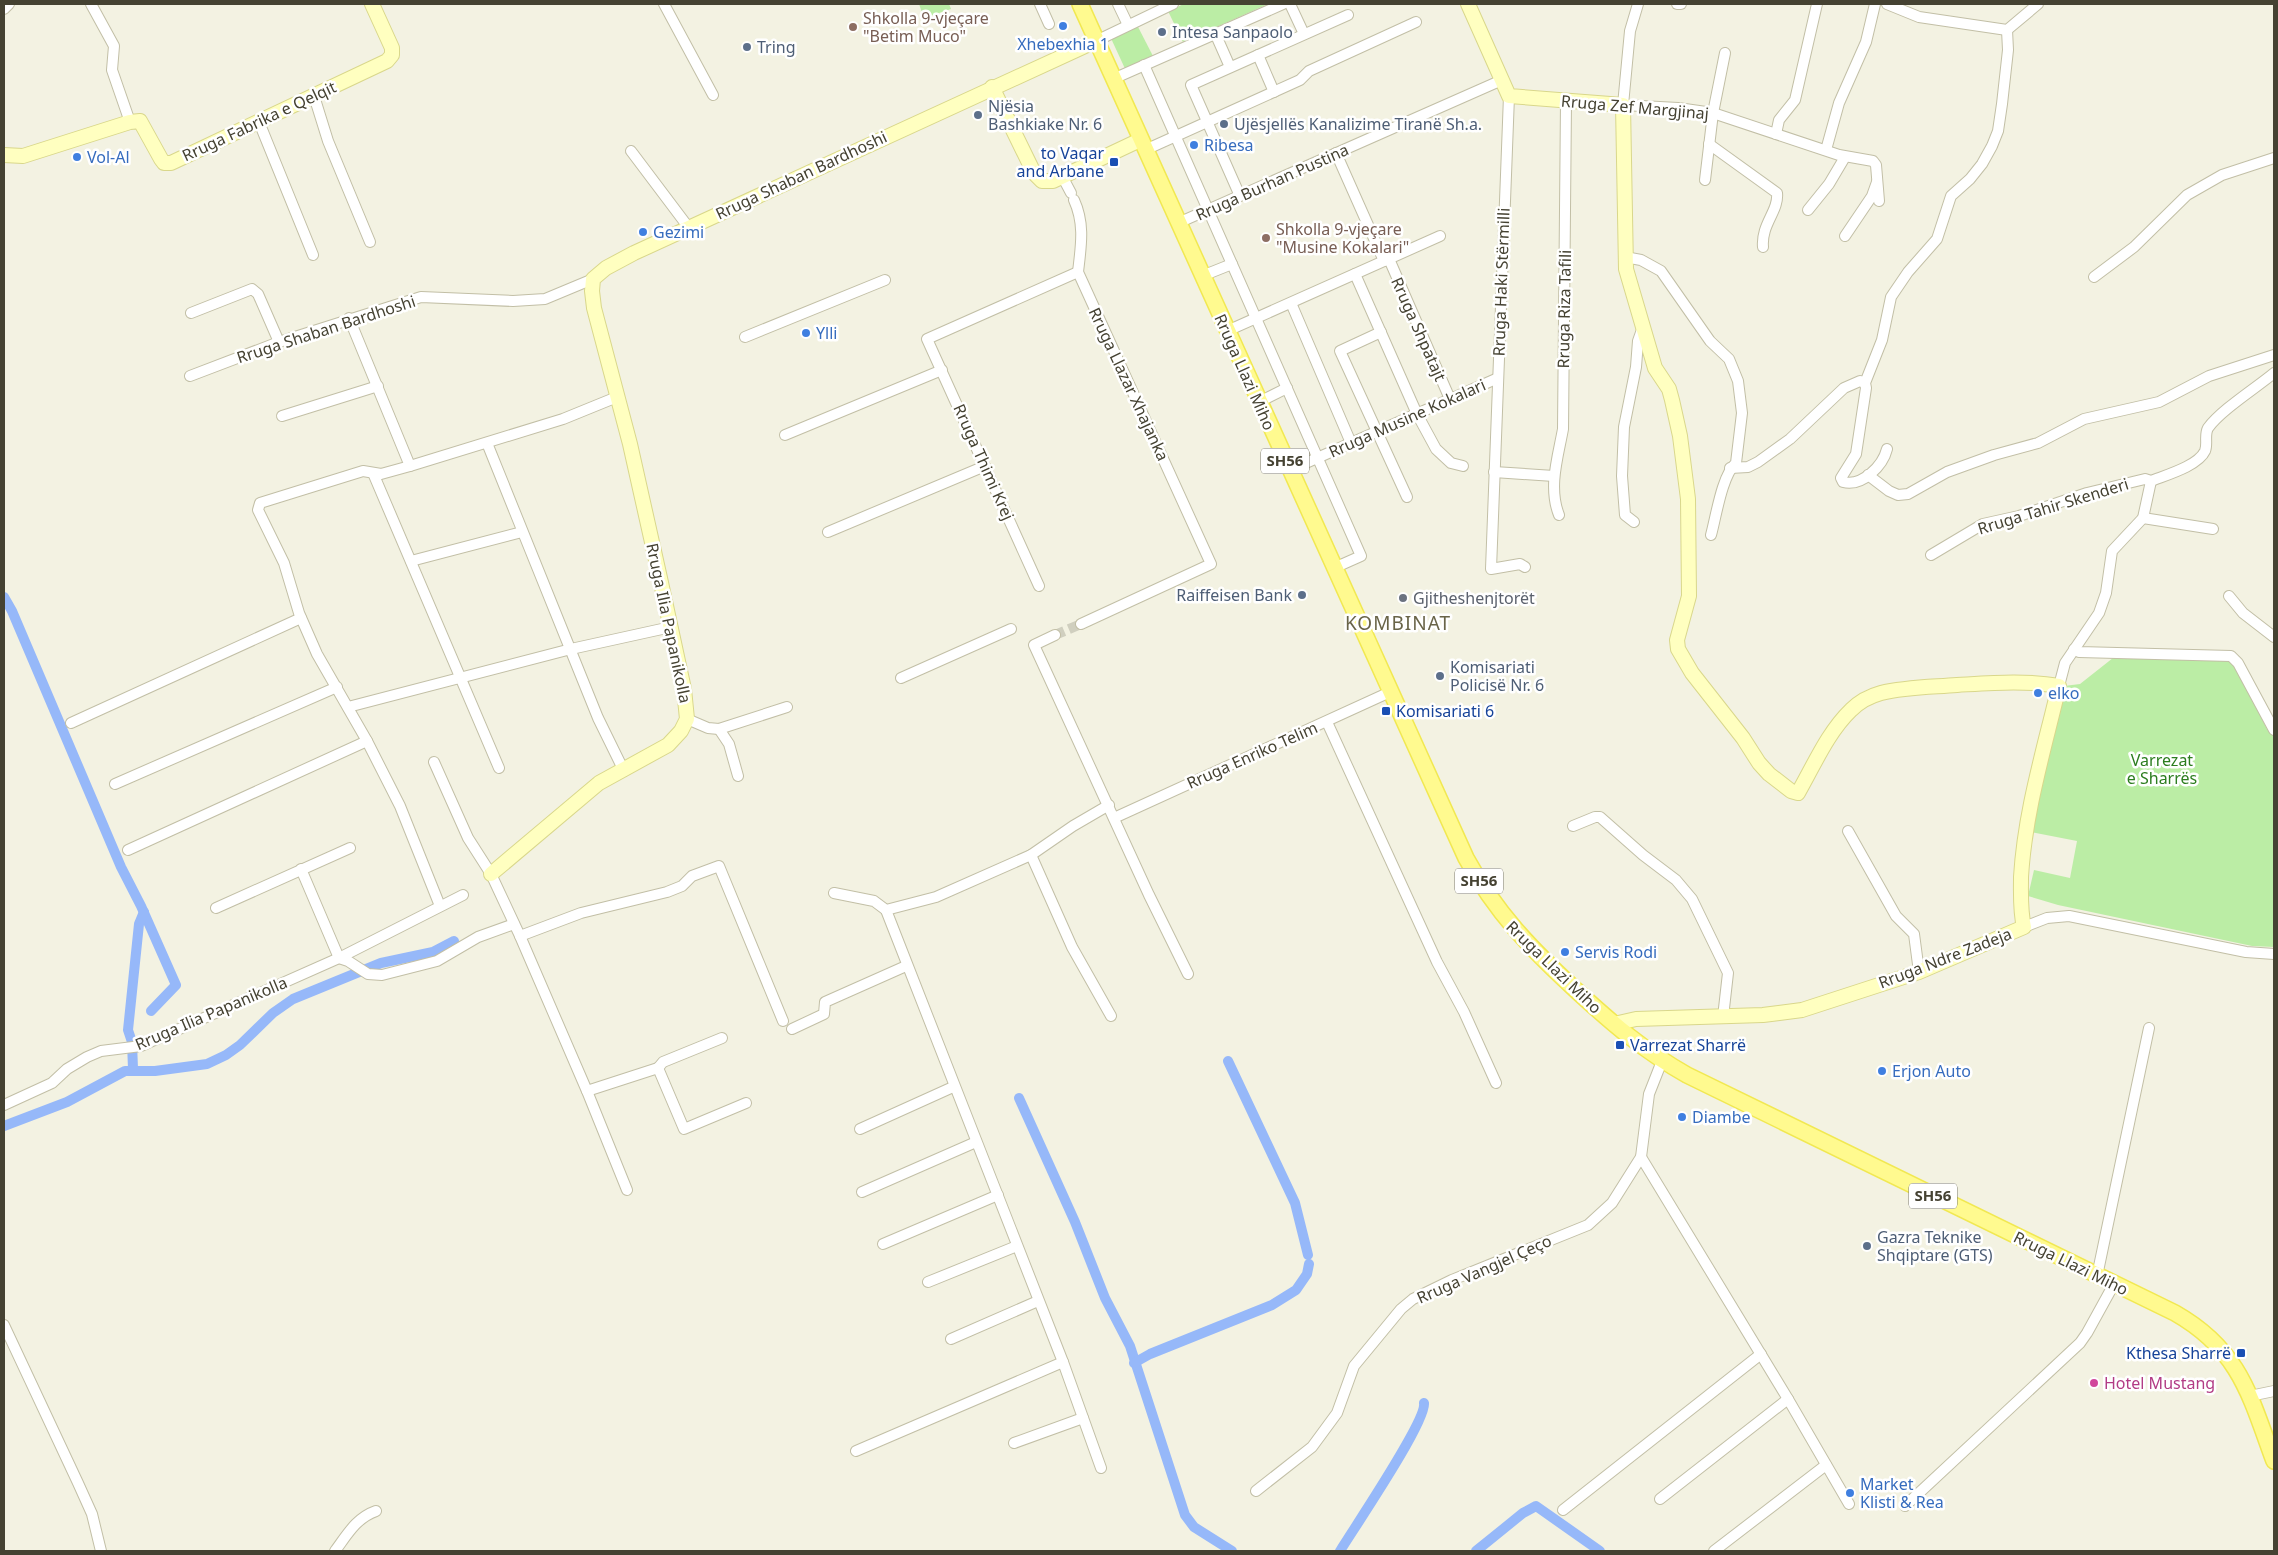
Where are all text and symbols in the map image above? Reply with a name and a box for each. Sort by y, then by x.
place label: Shkolla 9-vjeçare "Betim Muco" [863,7,989,47]
marker: Xhebexhia 1 [1057,20,1069,32]
marker: Shkolla 9-vjeçare "Betim Muco" [847,21,859,33]
place label: Intesa Sanpaolo [1172,21,1293,43]
marker: Intesa Sanpaolo [1156,26,1168,38]
place label: Xhebexhia 1 [1017,33,1109,55]
place label: Tring [757,36,796,58]
marker: Tring [741,41,753,53]
street label: Rruga Fabrika e Qelqit [178,76,340,166]
street label: Rruga Zef Margjinaj [1560,90,1710,124]
place label: Njësia Bashkiake Nr. 6 [988,95,1102,135]
marker: Njësia Bashkiake Nr. 6 [972,109,984,121]
place label: Ujësjellës Kanalizime Tiranë Sh.a. [1234,113,1482,135]
marker: Ujësjellës Kanalizime Tiranë Sh.a. [1218,118,1230,130]
street label: Rruga Shaban Bardhoshi [712,126,890,224]
place label: Ribesa [1204,134,1254,156]
street label: Rruga Burhan Pustina [1192,138,1352,226]
marker: Ribesa [1188,139,1200,151]
place label: to Vaqar and Arbane [1017,142,1104,182]
place label: Vol-Al [87,146,130,168]
marker: Vol-Al [71,151,83,163]
marker: to Vaqar and Arbane [1108,156,1120,168]
street label: Rruga Haki Stërmilli [1487,207,1515,357]
place label: Shkolla 9-vjeçare "Musine Kokalari" [1276,218,1409,258]
place label: Gezimi [653,221,704,243]
marker: Gezimi [637,226,649,238]
marker: Shkolla 9-vjeçare "Musine Kokalari" [1260,232,1272,244]
street label: Rruga Riza Tafili [1552,249,1576,369]
street label: Rruga Shpatajt [1386,274,1452,385]
street label: Rruga Shaban Bardhoshi [234,290,418,368]
street label: Rruga Llazar Xhajanka [1084,304,1174,464]
street label: Rruga Llazi Miho [1210,310,1280,434]
place label: Ylli [816,322,837,344]
marker: Ylli [800,327,812,339]
street label: Rruga Musine Kokalari [1325,373,1489,463]
street label: Rruga Thimi Krej [949,400,1019,524]
road number: SH56 [1261,448,1309,474]
street label: Rruga Tahir Skenderi [1975,473,2131,539]
street label: Rruga Ilia Papanikolla [641,541,697,705]
place label: Raiffeisen Bank [1176,584,1292,606]
place label: Gjitheshenjtorët [1413,587,1535,609]
marker: Raiffeisen Bank [1296,589,1308,601]
marker: Gjitheshenjtorët [1397,592,1409,604]
district label: KOMBINAT [1345,610,1451,636]
place label: Komisariati Policisë Nr. 6 [1450,656,1544,696]
marker: Komisariati Policisë Nr. 6 [1434,670,1446,682]
place label: elko [2048,682,2079,704]
marker: elko [2032,687,2044,699]
place label: Komisariati 6 [1396,700,1494,722]
marker: Komisariati 6 [1380,705,1392,717]
street label: Rruga Enriko Telim [1183,716,1321,794]
park label: Varrezat e Sharrës [2127,749,2197,789]
road number: SH56 [1455,868,1503,894]
street label: Rruga Llazi Miho [1501,916,1607,1018]
street label: Rruga Ndre Zadeja [1875,922,2015,994]
place label: Servis Rodi [1575,941,1657,963]
marker: Servis Rodi [1559,946,1571,958]
street label: Rruga Ilia Papanikolla [132,971,290,1055]
place label: Varrezat Sharrë [1630,1034,1746,1056]
marker: Varrezat Sharrë [1614,1039,1626,1051]
place label: Erjon Auto [1892,1060,1971,1082]
marker: Erjon Auto [1876,1065,1888,1077]
place label: Diambe [1692,1106,1751,1128]
marker: Diambe [1676,1111,1688,1123]
road number: SH56 [1909,1184,1957,1208]
place label: Gazra Teknike Shqiptare (GTS) [1877,1226,1993,1266]
street label: Rruga Llazi Miho [2010,1226,2132,1300]
street label: Rruga Vangjel Çeço [1413,1229,1555,1309]
marker: Gazra Teknike Shqiptare (GTS) [1861,1240,1873,1252]
place label: Kthesa Sharrë [2126,1342,2231,1364]
marker: Kthesa Sharrë [2235,1347,2247,1359]
place label: Hotel Mustang [2104,1372,2215,1394]
marker: Hotel Mustang [2088,1377,2100,1389]
place label: Market Klisti & Rea [1860,1473,1944,1513]
marker: Market Klisti & Rea [1844,1487,1856,1499]

